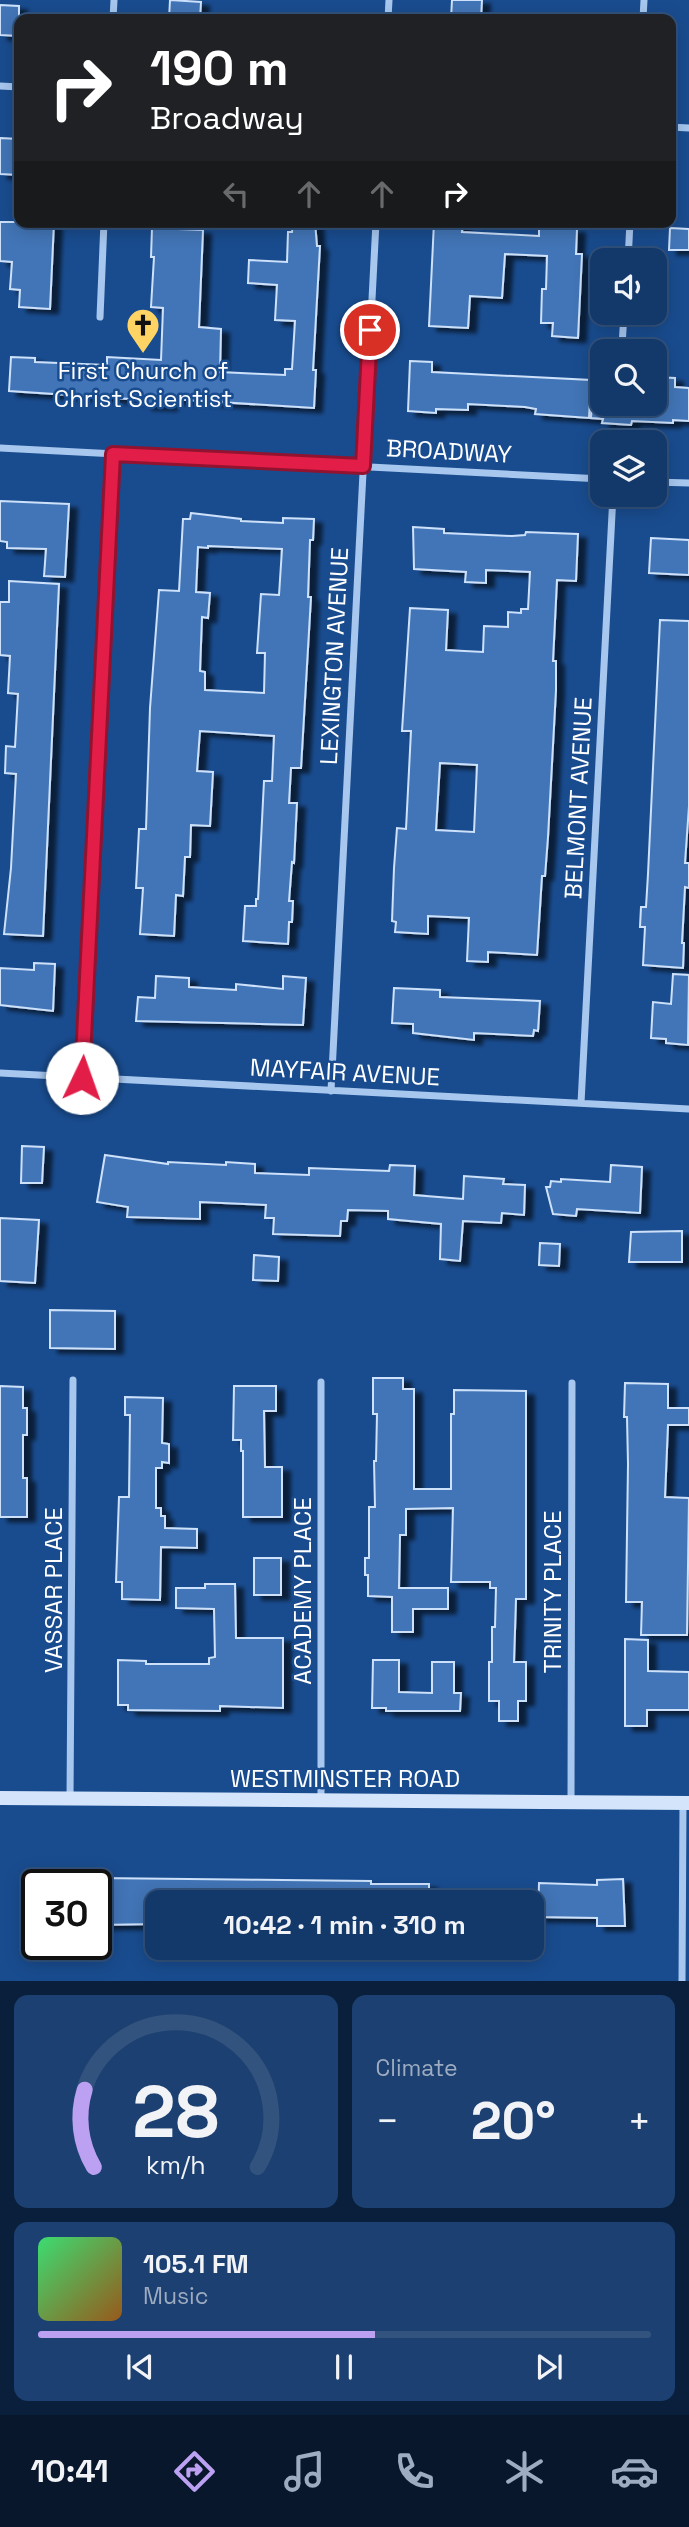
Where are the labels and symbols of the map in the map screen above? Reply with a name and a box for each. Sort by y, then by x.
pin [340,300,400,360]
church icon: First Church of Christ Scientist [124,306,162,355]
place label: First Church of Christ Scientist [54,355,232,414]
street label: BROADWAY [385,432,513,470]
street label: LEXINGTON AVENUE [313,546,355,766]
street label: BELMONT AVENUE [557,696,599,900]
position arrow [45,1041,119,1115]
street label: MAYFAIR AVENUE [249,1052,441,1092]
street label: ACADEMY PLACE [287,1497,318,1685]
street label: VASSAR PLACE [38,1507,69,1673]
street label: TRINITY PLACE [537,1511,568,1673]
street label: WESTMINSTER ROAD [230,1763,460,1794]
speed limit sign: 30 [21,1869,112,1960]

